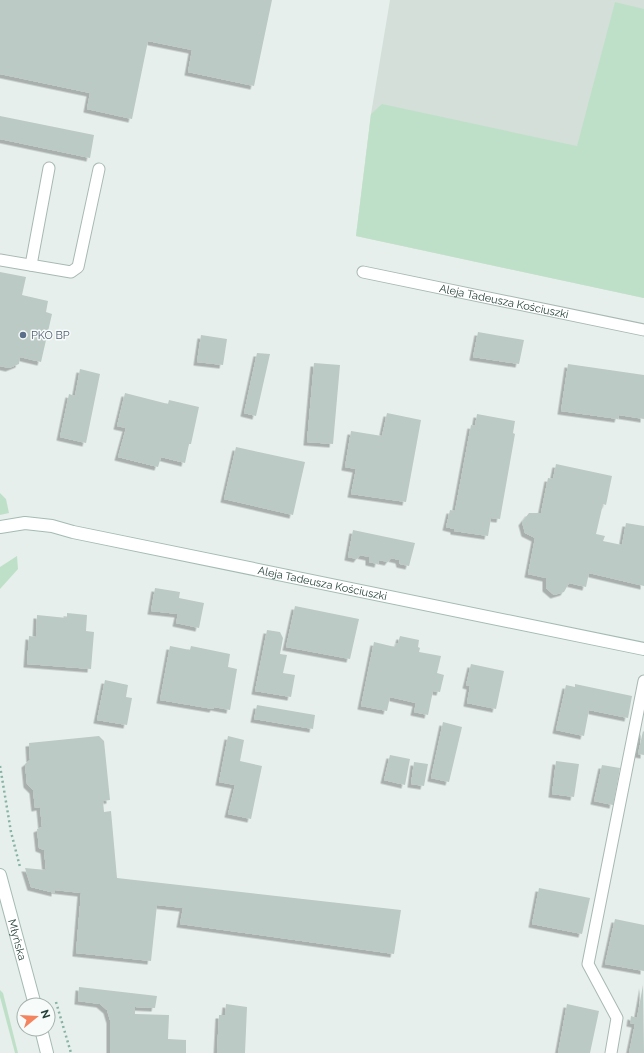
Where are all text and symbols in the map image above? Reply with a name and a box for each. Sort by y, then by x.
street label: Aleja Tadeusza Kościuszki [438,282,570,321]
place label: PKO BP [31,329,70,342]
marker: PKO BP [18,330,28,340]
street label: Aleja Tadeusza Kościuszki [257,564,388,603]
street label: Młyńska [5,918,29,962]
north arrow [16,997,56,1037]
text: N [38,1008,53,1020]

